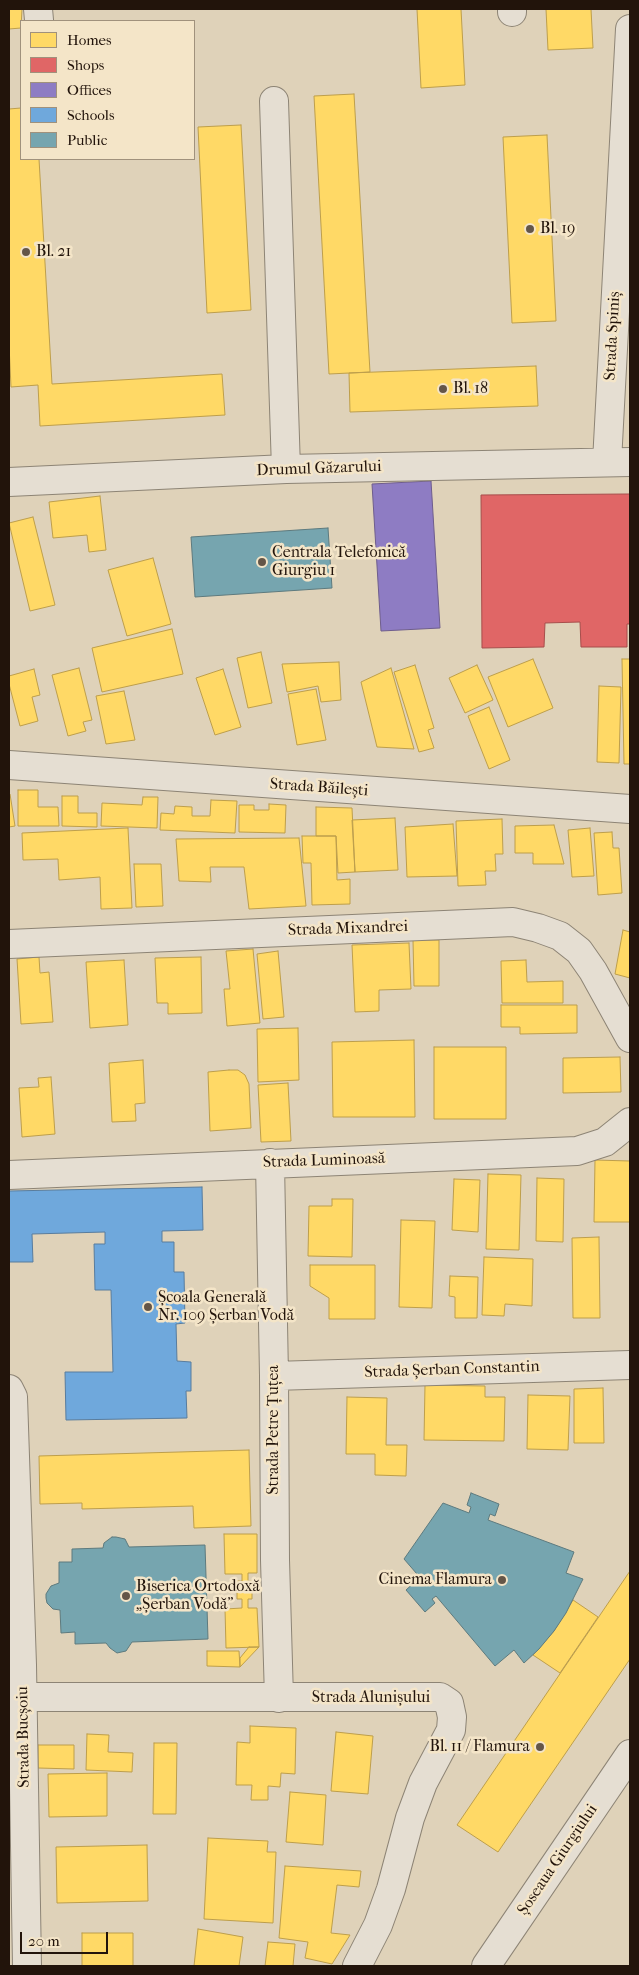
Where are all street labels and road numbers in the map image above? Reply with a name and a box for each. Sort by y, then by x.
street label: Strada Spiniș [601,291,625,381]
street label: Drumul Găzarului [256,457,382,481]
street label: Strada Băilești [269,775,369,801]
street label: Strada Mixandrei [288,917,408,941]
street label: Strada Luminoasă [262,1149,386,1173]
street label: Strada Șerban Constantin [364,1357,540,1383]
street label: Strada Petre Țuțea [264,1365,284,1495]
street label: Strada Bucșoiu [14,1686,34,1788]
street label: Strada Alunișului [312,1688,430,1708]
street label: Șoseaua Giurgiului [514,1801,602,1919]

